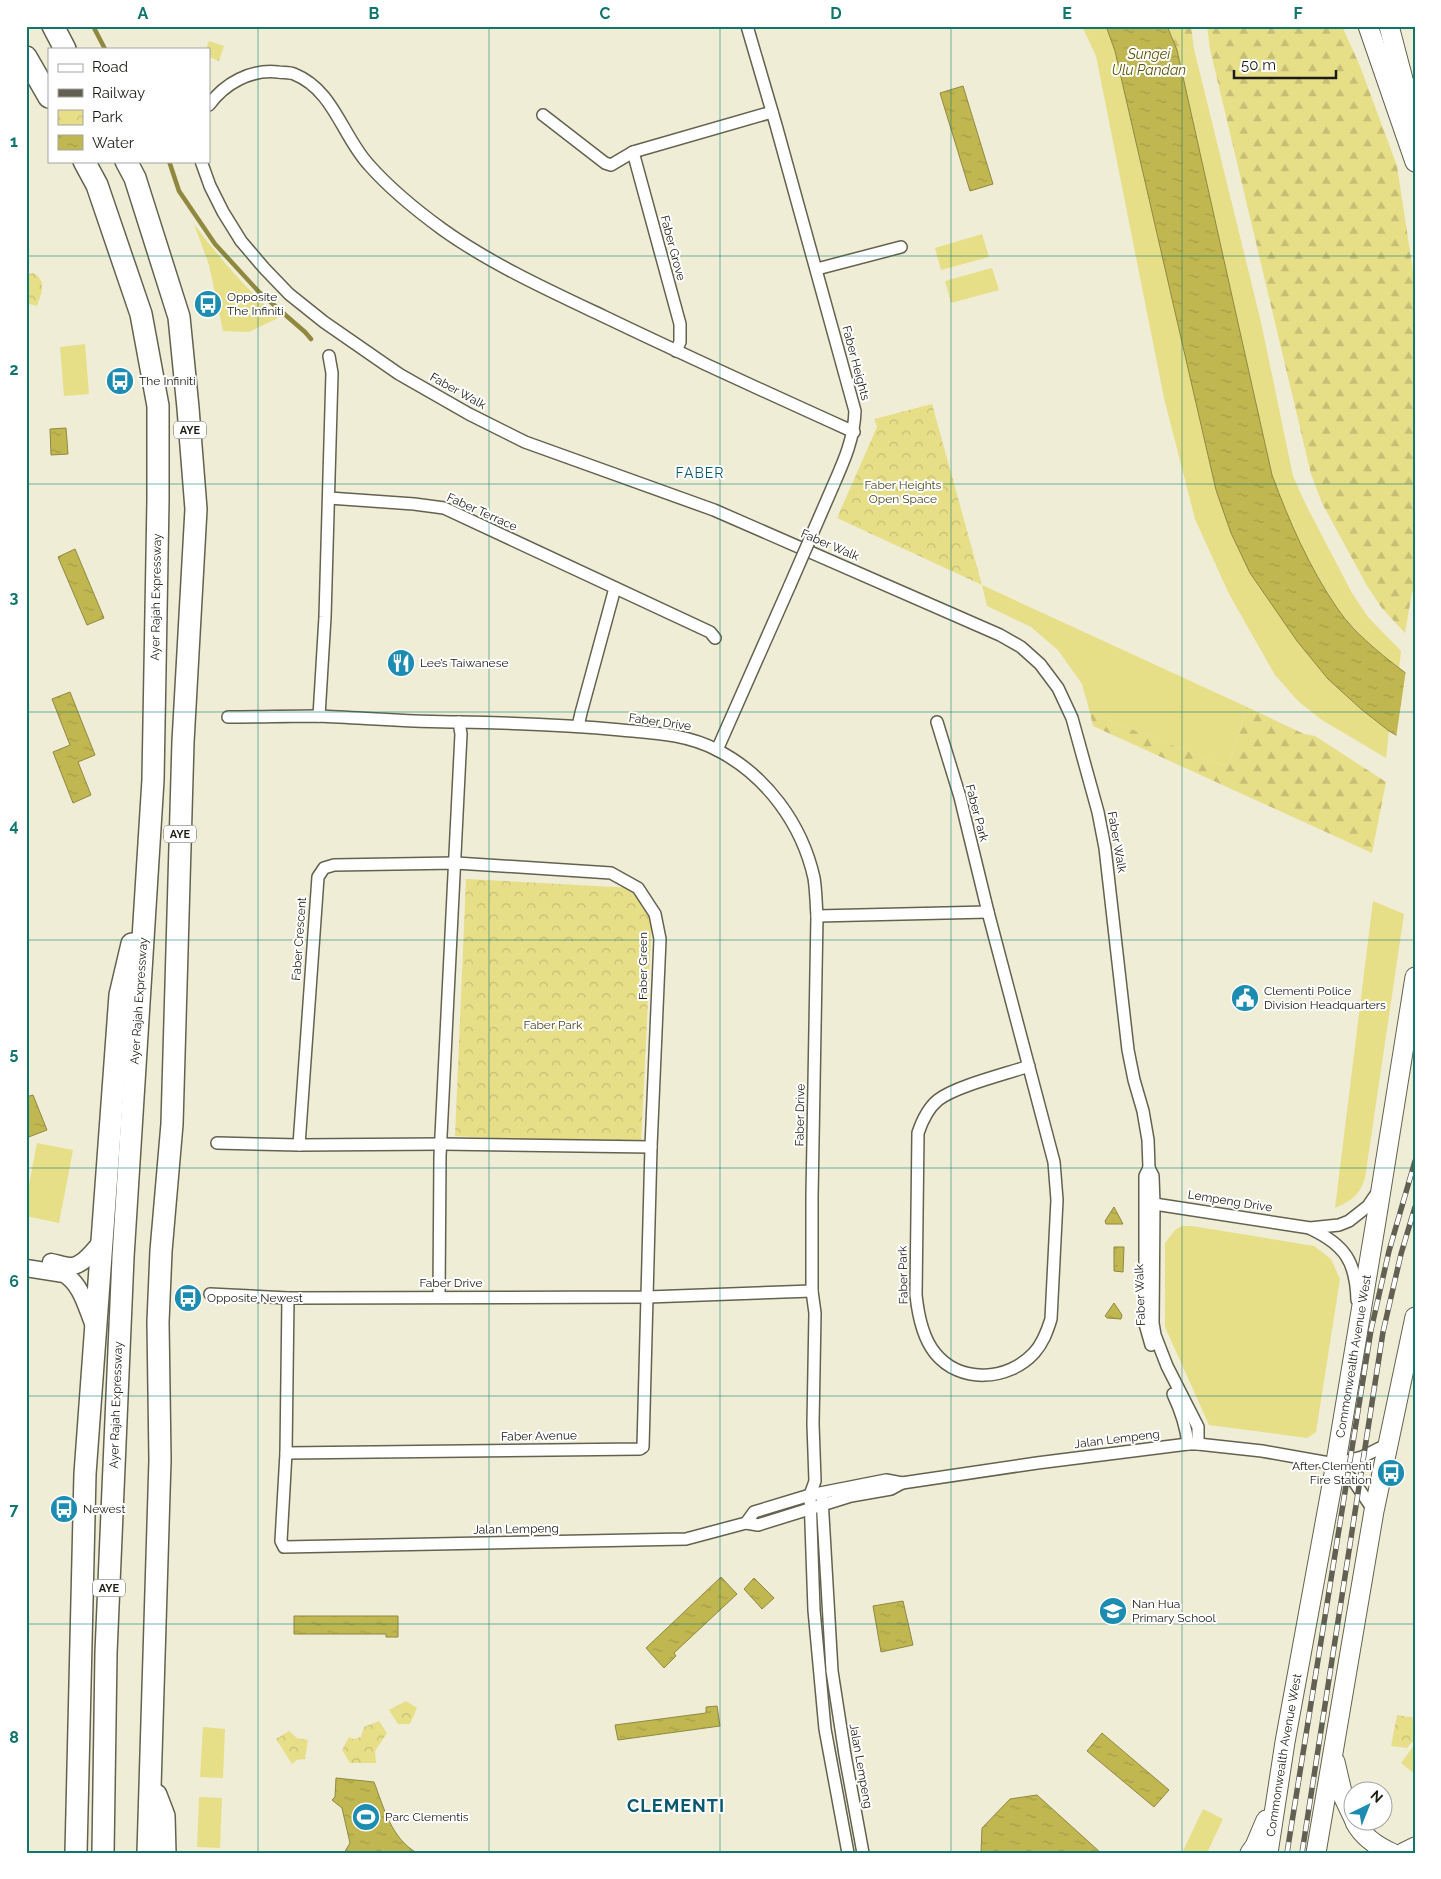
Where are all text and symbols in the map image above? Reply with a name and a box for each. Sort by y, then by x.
text: A [138,4,149,23]
text: B [369,4,380,23]
text: C [600,4,611,23]
text: D [830,4,842,23]
text: E [1062,4,1072,23]
text: F [1293,4,1303,23]
water label: Sungei Ulu Pandan [1112,46,1186,78]
legend [48,48,210,162]
scale bar [1234,48,1336,80]
text: 50 m [1241,56,1276,74]
text: Road [92,58,128,76]
text: Railway [92,84,145,102]
text: Park [92,108,123,126]
text: 1 [10,132,18,151]
text: Water [92,134,135,152]
street label: Faber Grove [658,214,688,282]
bus stop icon: Opposite The Infiniti [193,289,223,319]
place label: Opposite The Infiniti [227,290,284,318]
street label: Faber Heights [839,324,873,402]
text: 2 [9,360,19,379]
bus stop icon: The Infiniti [105,366,135,396]
street label: Faber Walk [428,370,489,412]
place label: The Infiniti [139,374,196,388]
road number: AYE [174,422,206,438]
district label: FABER [676,465,724,481]
park label: Faber Heights Open Space [865,478,942,506]
street label: Faber Terrace [445,490,519,534]
street label: Faber Walk [799,526,862,564]
street label: Ayer Rajah Expressway [148,533,164,661]
text: 3 [10,588,19,607]
restaurant icon: Lee’s Taiwanese [386,648,416,678]
place label: Lee’s Taiwanese [420,656,509,670]
street label: Faber Drive [628,711,692,733]
street label: Faber Park [963,783,992,844]
street label: Faber Walk [1105,810,1129,874]
text: 4 [9,816,19,835]
road number: AYE [164,826,196,842]
street label: Faber Crescent [289,897,309,981]
street label: Faber Green [636,932,650,1000]
street label: Ayer Rajah Expressway [128,937,150,1065]
public building icon: Clementi Police Division Headquarters [1230,983,1260,1013]
place label: Clementi Police Division Headquarters [1264,984,1386,1012]
park label: Faber Park [524,1018,583,1032]
text: 5 [10,1044,19,1063]
street label: Faber Drive [792,1083,808,1147]
street label: Lempeng Drive [1187,1187,1273,1215]
street label: Faber Park [895,1245,911,1305]
street label: Faber Walk [1132,1263,1148,1326]
text: 6 [9,1272,19,1291]
street label: Commonwealth Avenue West [1333,1274,1374,1439]
street label: Faber Drive [420,1276,482,1290]
bus stop icon: Opposite Newest [173,1283,203,1313]
place label: Opposite Newest [207,1291,303,1305]
street label: Ayer Rajah Expressway [107,1341,125,1469]
street label: Jalan Lempeng [1074,1427,1160,1451]
street label: Faber Avenue [501,1428,577,1444]
bus stop icon: After Clementi Fire Station [1376,1458,1406,1488]
place label: After Clementi Fire Station [1292,1459,1372,1487]
bus stop icon: Newest [49,1494,79,1524]
text: 7 [10,1500,19,1519]
place label: Newest [83,1502,125,1516]
street label: Jalan Lempeng [473,1521,559,1537]
road number: AYE [93,1580,125,1596]
school or university icon: Nan Hua Primary School [1098,1596,1128,1626]
place label: Nan Hua Primary School [1132,1597,1216,1625]
street label: Commonwealth Avenue West [1264,1673,1304,1838]
street label: Jalan Lempeng [847,1722,875,1810]
text: 8 [9,1728,19,1747]
north arrow [1344,1782,1394,1832]
text: N [1368,1787,1386,1806]
district label: CLEMENTI [627,1795,725,1816]
sports icon: Parc Clementis [351,1802,381,1832]
place label: Parc Clementis [385,1810,469,1824]

